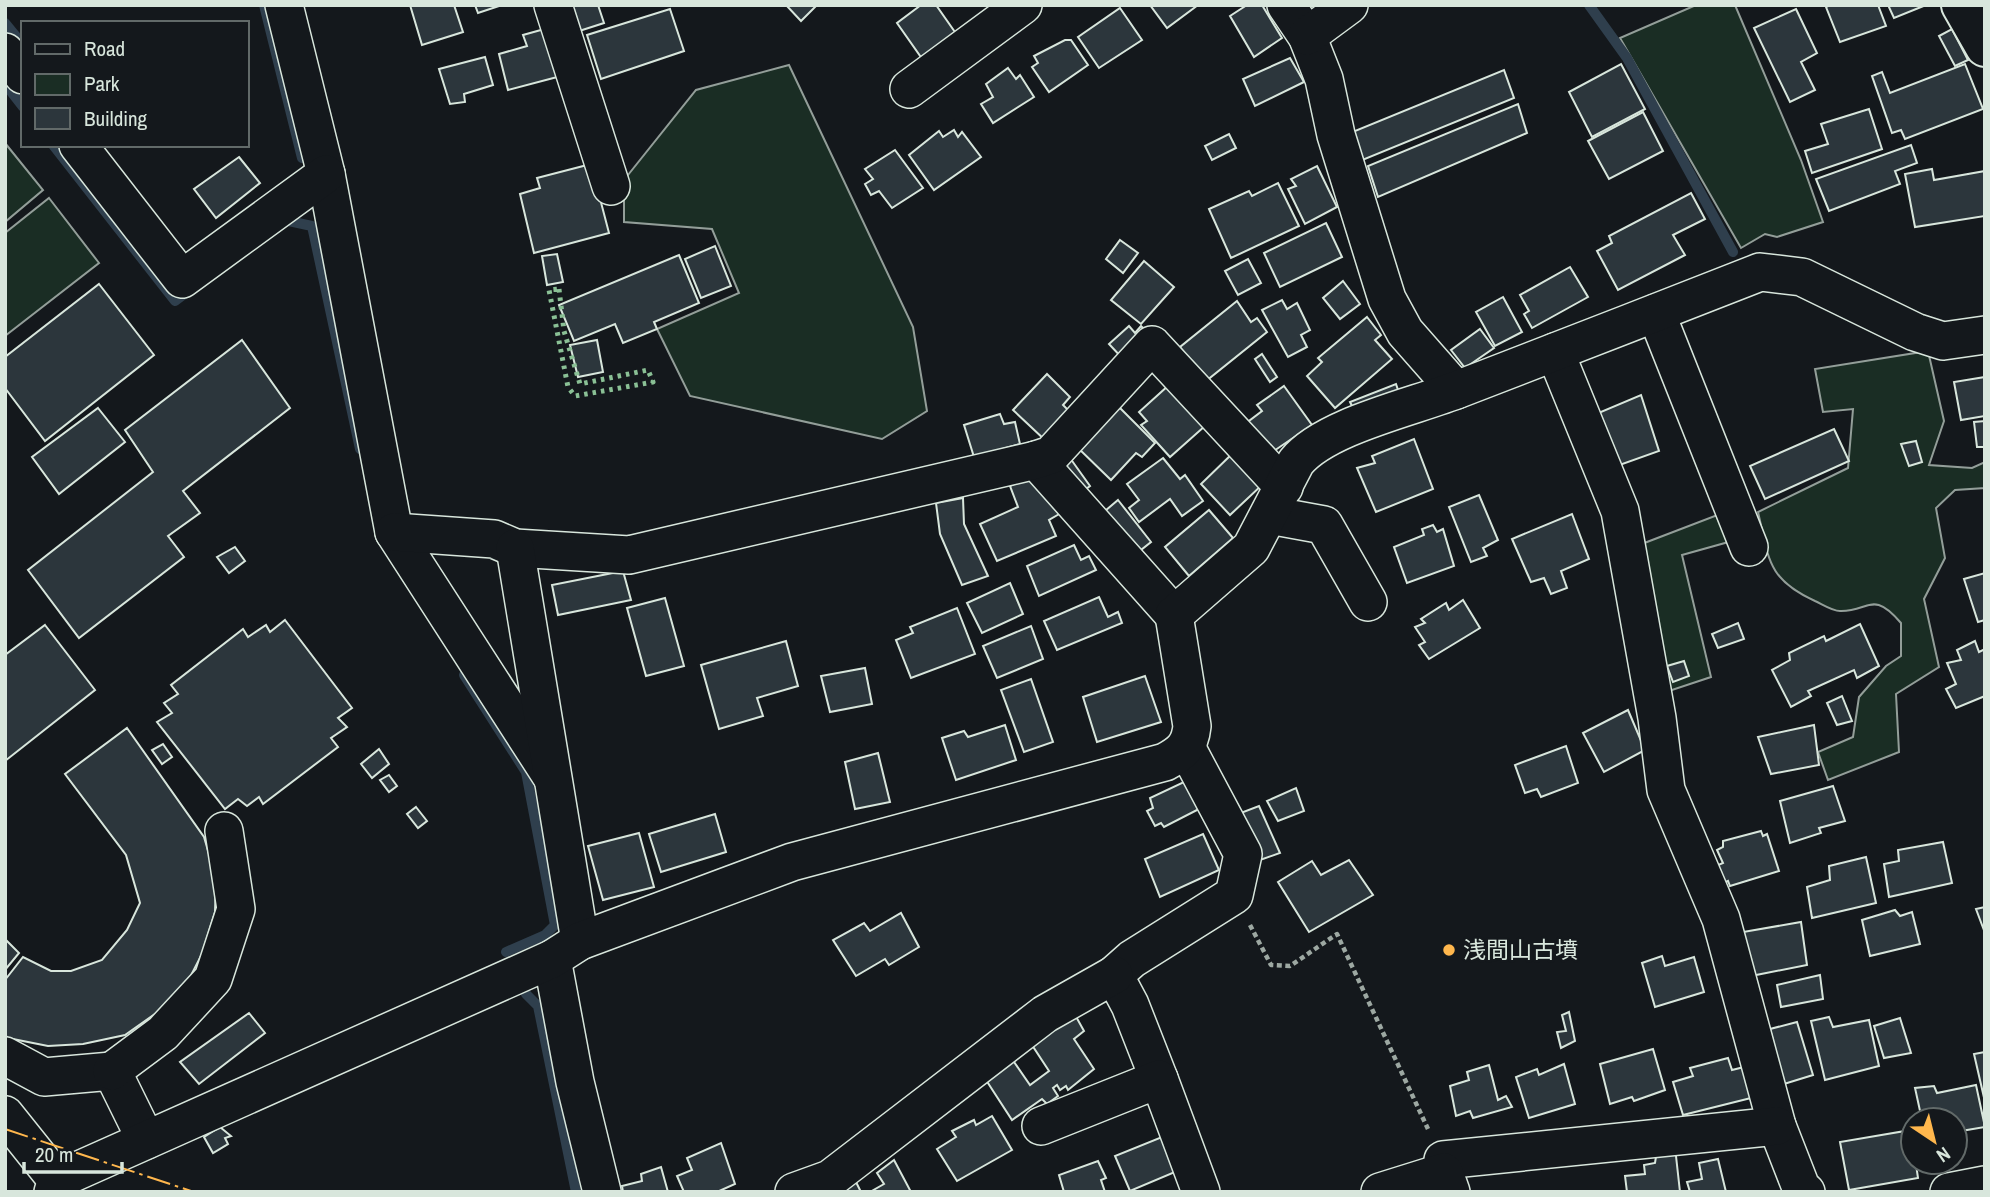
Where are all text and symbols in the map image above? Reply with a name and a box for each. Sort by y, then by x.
legend [21,21,248,147]
text: Road [84,34,125,63]
text: Park [84,69,120,98]
text: Building [84,104,148,133]
place label: 浅間山古墳 [1463,934,1578,965]
marker: 浅間山古墳 [1441,942,1457,958]
north arrow [1899,1106,1969,1176]
scale bar [24,1130,122,1174]
text: 20 m [35,1140,73,1169]
text: N [1932,1141,1956,1169]

